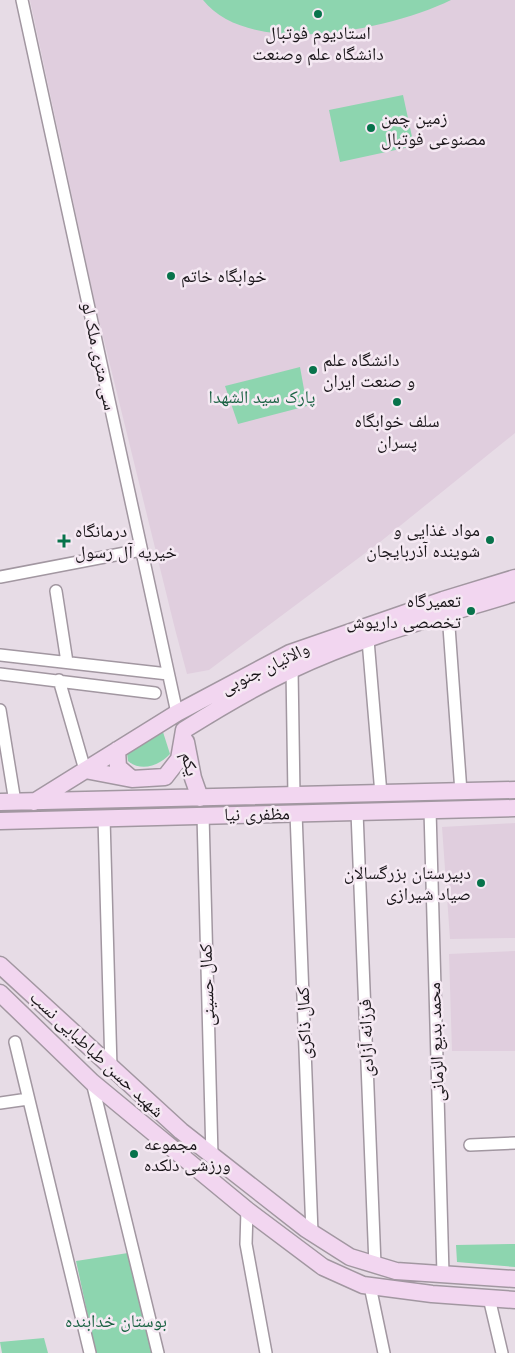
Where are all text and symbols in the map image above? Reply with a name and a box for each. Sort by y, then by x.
marker: استادیوم فوتبال دانشگاه علم وصنعت [312,8,324,20]
place label: استادیوم فوتبال دانشگاه علم وصنعت [252,22,384,66]
place label: زمین چمن مصنوعی فوتبال [381,107,486,150]
marker: زمین چمن مصنوعی فوتبال [365,122,377,134]
place label: خوابگاه خاتم [181,265,267,288]
marker: خوابگاه خاتم [165,270,177,282]
street label: سی متری ملک لو [77,300,121,412]
place label: دانشگاه علم و صنعت ایران [323,349,415,392]
marker: دانشگاه علم و صنعت ایران [307,364,319,376]
park label: پارک سید الشهدا [209,386,315,408]
marker: سلف خوابگاه پسران [391,396,403,408]
place label: سلف خوابگاه پسران [355,410,440,453]
place label: مواد غذایی و شوینده آذربایجان [366,519,480,562]
place label: درمانگاه خیریه آل رسول [75,520,177,563]
marker: درمانگاه خیریه آل رسول [57,534,71,548]
marker: مواد غذایی و شوینده آذربایجان [484,534,496,546]
place label: تعمیرگاه تخصصی داریوش [346,590,461,633]
marker: تعمیرگاه تخصصی داریوش [465,605,477,617]
street label: والائیان جنوبی [217,637,313,699]
street label: یکم [176,750,203,778]
street label: مظفری نیا [224,802,290,826]
place label: دبیرستان بزرگسالان صیاد شیرازی [344,862,471,905]
marker: دبیرستان بزرگسالان صیاد شیرازی [475,877,487,889]
street label: کمال حسینی [195,943,219,1027]
street label: محمد بدیع الزمانی [423,982,450,1102]
street label: شهید حسن طباطبایی نسب [25,986,169,1122]
street label: کمال ذاکری [292,986,316,1060]
street label: فرزانه آزادی [354,999,378,1077]
place label: مجموعه ورزشی دلکده [144,1133,231,1176]
marker: مجموعه ورزشی دلکده [128,1148,140,1160]
park label: بوستان خدابنده [65,1310,167,1332]

